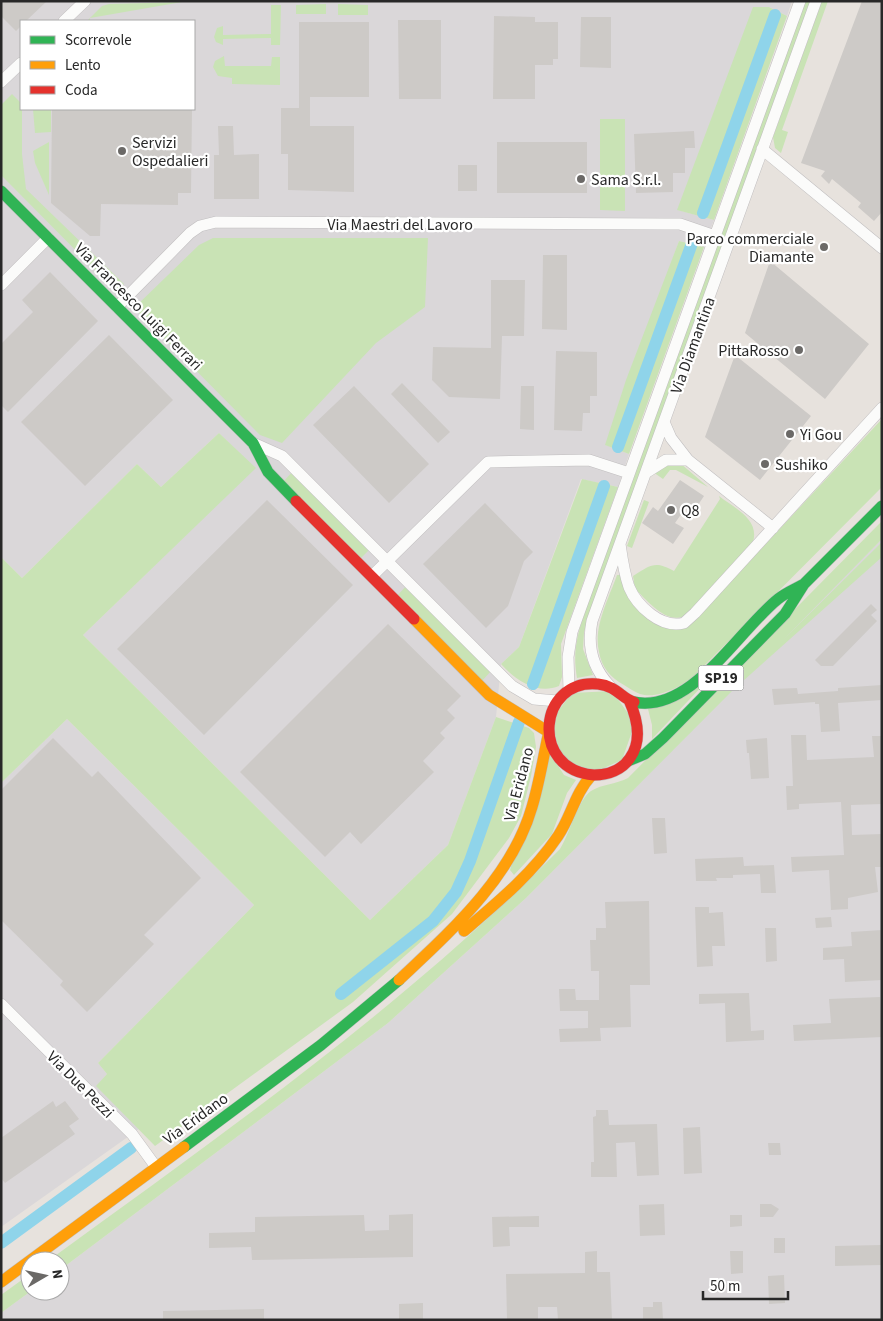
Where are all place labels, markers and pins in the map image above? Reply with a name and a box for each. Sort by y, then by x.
place label: Servizi Ospedalieri [132,132,209,172]
marker: Servizi Ospedalieri [116,145,128,157]
place label: Sama S.r.l. [591,169,661,191]
marker: Sama S.r.l. [575,173,587,185]
place label: Parco commerciale Diamante [687,228,814,268]
marker: Parco commerciale Diamante [818,241,830,253]
place label: PittaRosso [718,340,789,362]
marker: PittaRosso [793,344,805,356]
place label: Yi Gou [799,424,842,446]
marker: Yi Gou [784,428,796,440]
place label: Sushiko [775,454,828,476]
marker: Sushiko [759,458,771,470]
place label: Q8 [681,500,700,522]
marker: Q8 [665,504,677,516]

